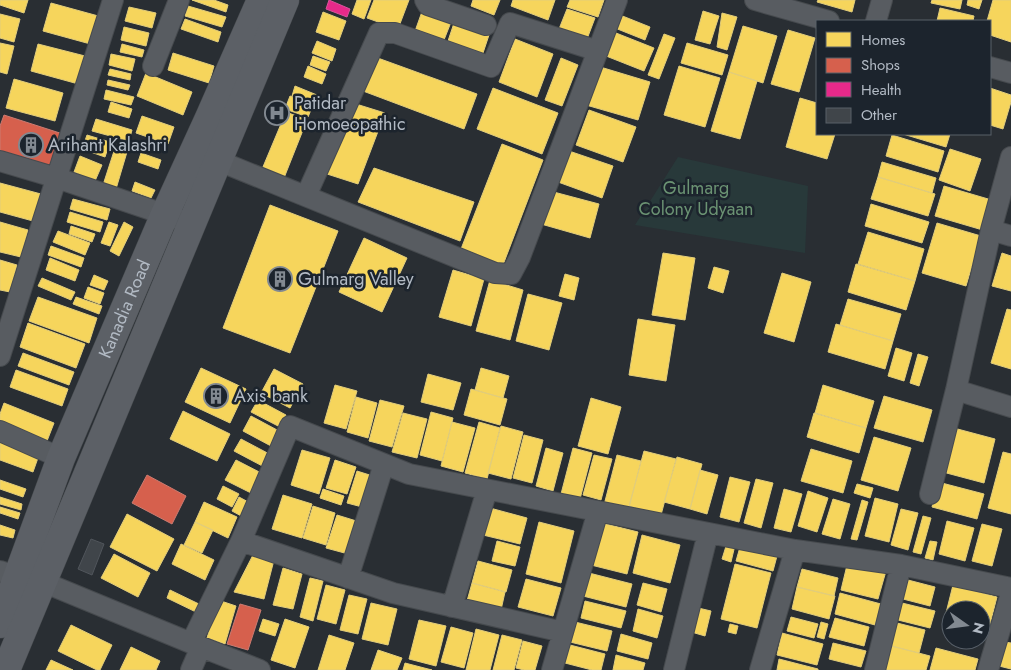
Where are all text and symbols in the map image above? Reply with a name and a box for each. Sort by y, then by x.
legend [816,20,991,135]
text: Homes [861,29,905,51]
text: Shops [861,54,900,76]
text: Health [861,79,902,101]
place label: Patidar Homoeopathic [294,90,406,137]
hospital icon: Patidar Homoeopathic [264,100,290,126]
text: Other [861,104,898,126]
building icon: Arihant Kalashri [18,132,44,158]
place label: Arihant Kalashri [48,132,167,158]
park label: Gulmarg Colony Udyaan [638,175,754,222]
street label: Kanadia Road [92,256,157,362]
building icon: Gulmarg Valley [267,266,293,292]
place label: Gulmarg Valley [298,266,414,292]
building icon: Axis bank [203,383,229,409]
place label: Axis bank [234,383,308,409]
north arrow [941,600,991,650]
text: N [968,620,990,636]

